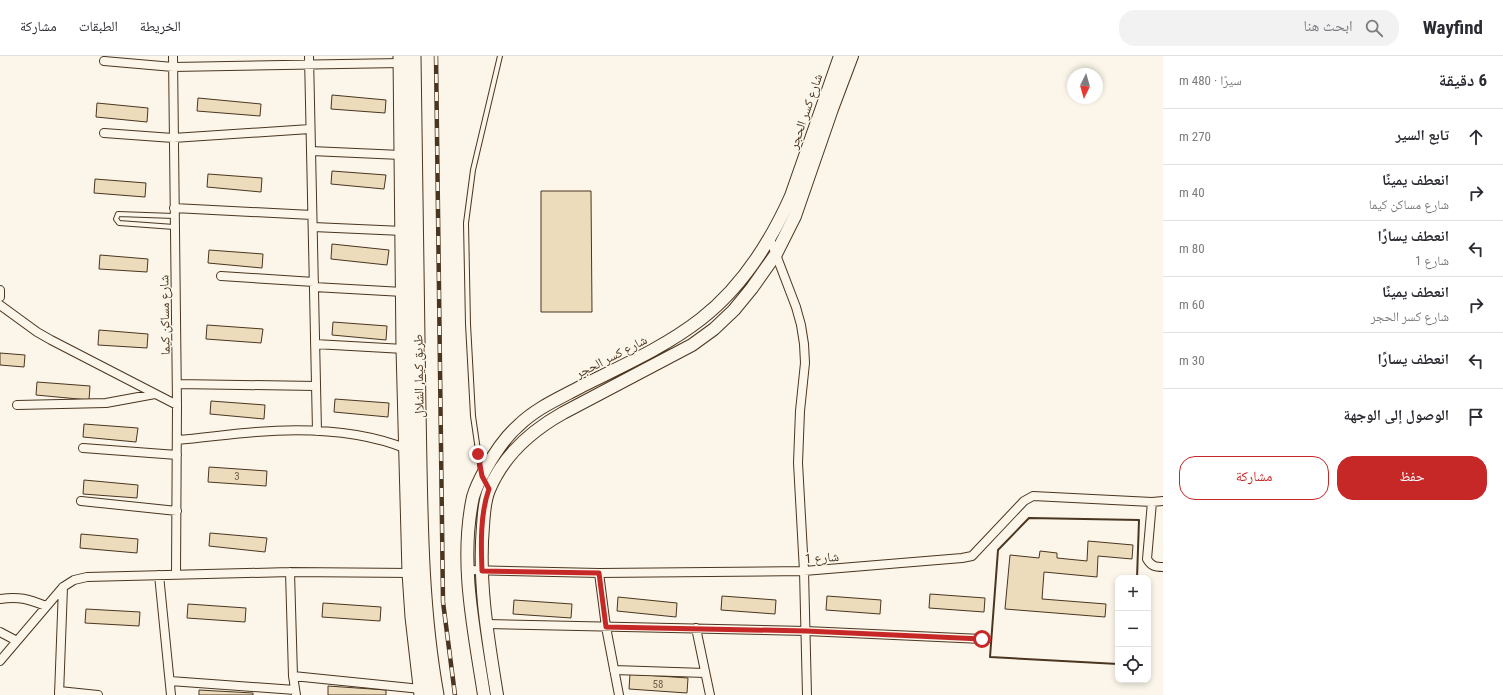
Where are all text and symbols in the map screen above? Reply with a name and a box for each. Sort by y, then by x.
search box [1119,10,1399,46]
text: Wayfind [1423,16,1483,39]
text: ابحث هنا [1303,17,1353,35]
icon: search [1363,17,1385,39]
text: مشاركة [20,18,57,34]
text: الطبقات [79,18,118,34]
text: الخريطة [140,18,181,34]
north arrow [1067,68,1103,104]
text: 6 دقيقة [1439,70,1487,90]
street label: شارع كسر الحجر [785,72,827,152]
text: سيرًا · 480 m [1179,73,1242,88]
text: تابع السير [1396,126,1449,144]
icon: ahead [1465,126,1487,148]
text: 270 m [1179,129,1211,144]
text: انعطف يمينًا [1382,171,1449,189]
icon: right [1465,182,1487,204]
text: 40 m [1179,185,1205,200]
text: شارع مساكن كيما [1369,197,1449,212]
text: انعطف يسارًا [1378,227,1449,245]
icon: left [1465,238,1487,260]
text: 80 m [1179,241,1205,256]
text: شارع 1 [1415,253,1449,268]
street label: شارع مساكن كيما [156,275,175,355]
text: انعطف يمينًا [1382,283,1449,301]
icon: right [1465,294,1487,316]
text: 60 m [1179,297,1205,312]
text: شارع كسر الحجر [1371,309,1449,324]
street label: شارع كسر الحجر [572,332,650,383]
street label: طريق كيما, الشلال [410,334,428,418]
text: انعطف يسارًا [1378,350,1449,368]
icon: left [1465,350,1487,372]
text: 30 m [1179,353,1205,368]
text: الوصول إلى الوجهة [1343,406,1449,424]
icon: arrive [1465,406,1487,428]
route end [469,445,487,463]
button: مشاركة [1179,456,1329,500]
button: حفظ [1337,456,1487,500]
house number: 3 [234,470,240,483]
street label: شارع 1 [804,549,840,568]
map controls [1115,575,1151,683]
button: + [1115,575,1151,611]
button: − [1115,611,1151,647]
route start [973,630,991,648]
button: locate [1115,647,1151,683]
house number: 58 [653,678,663,691]

